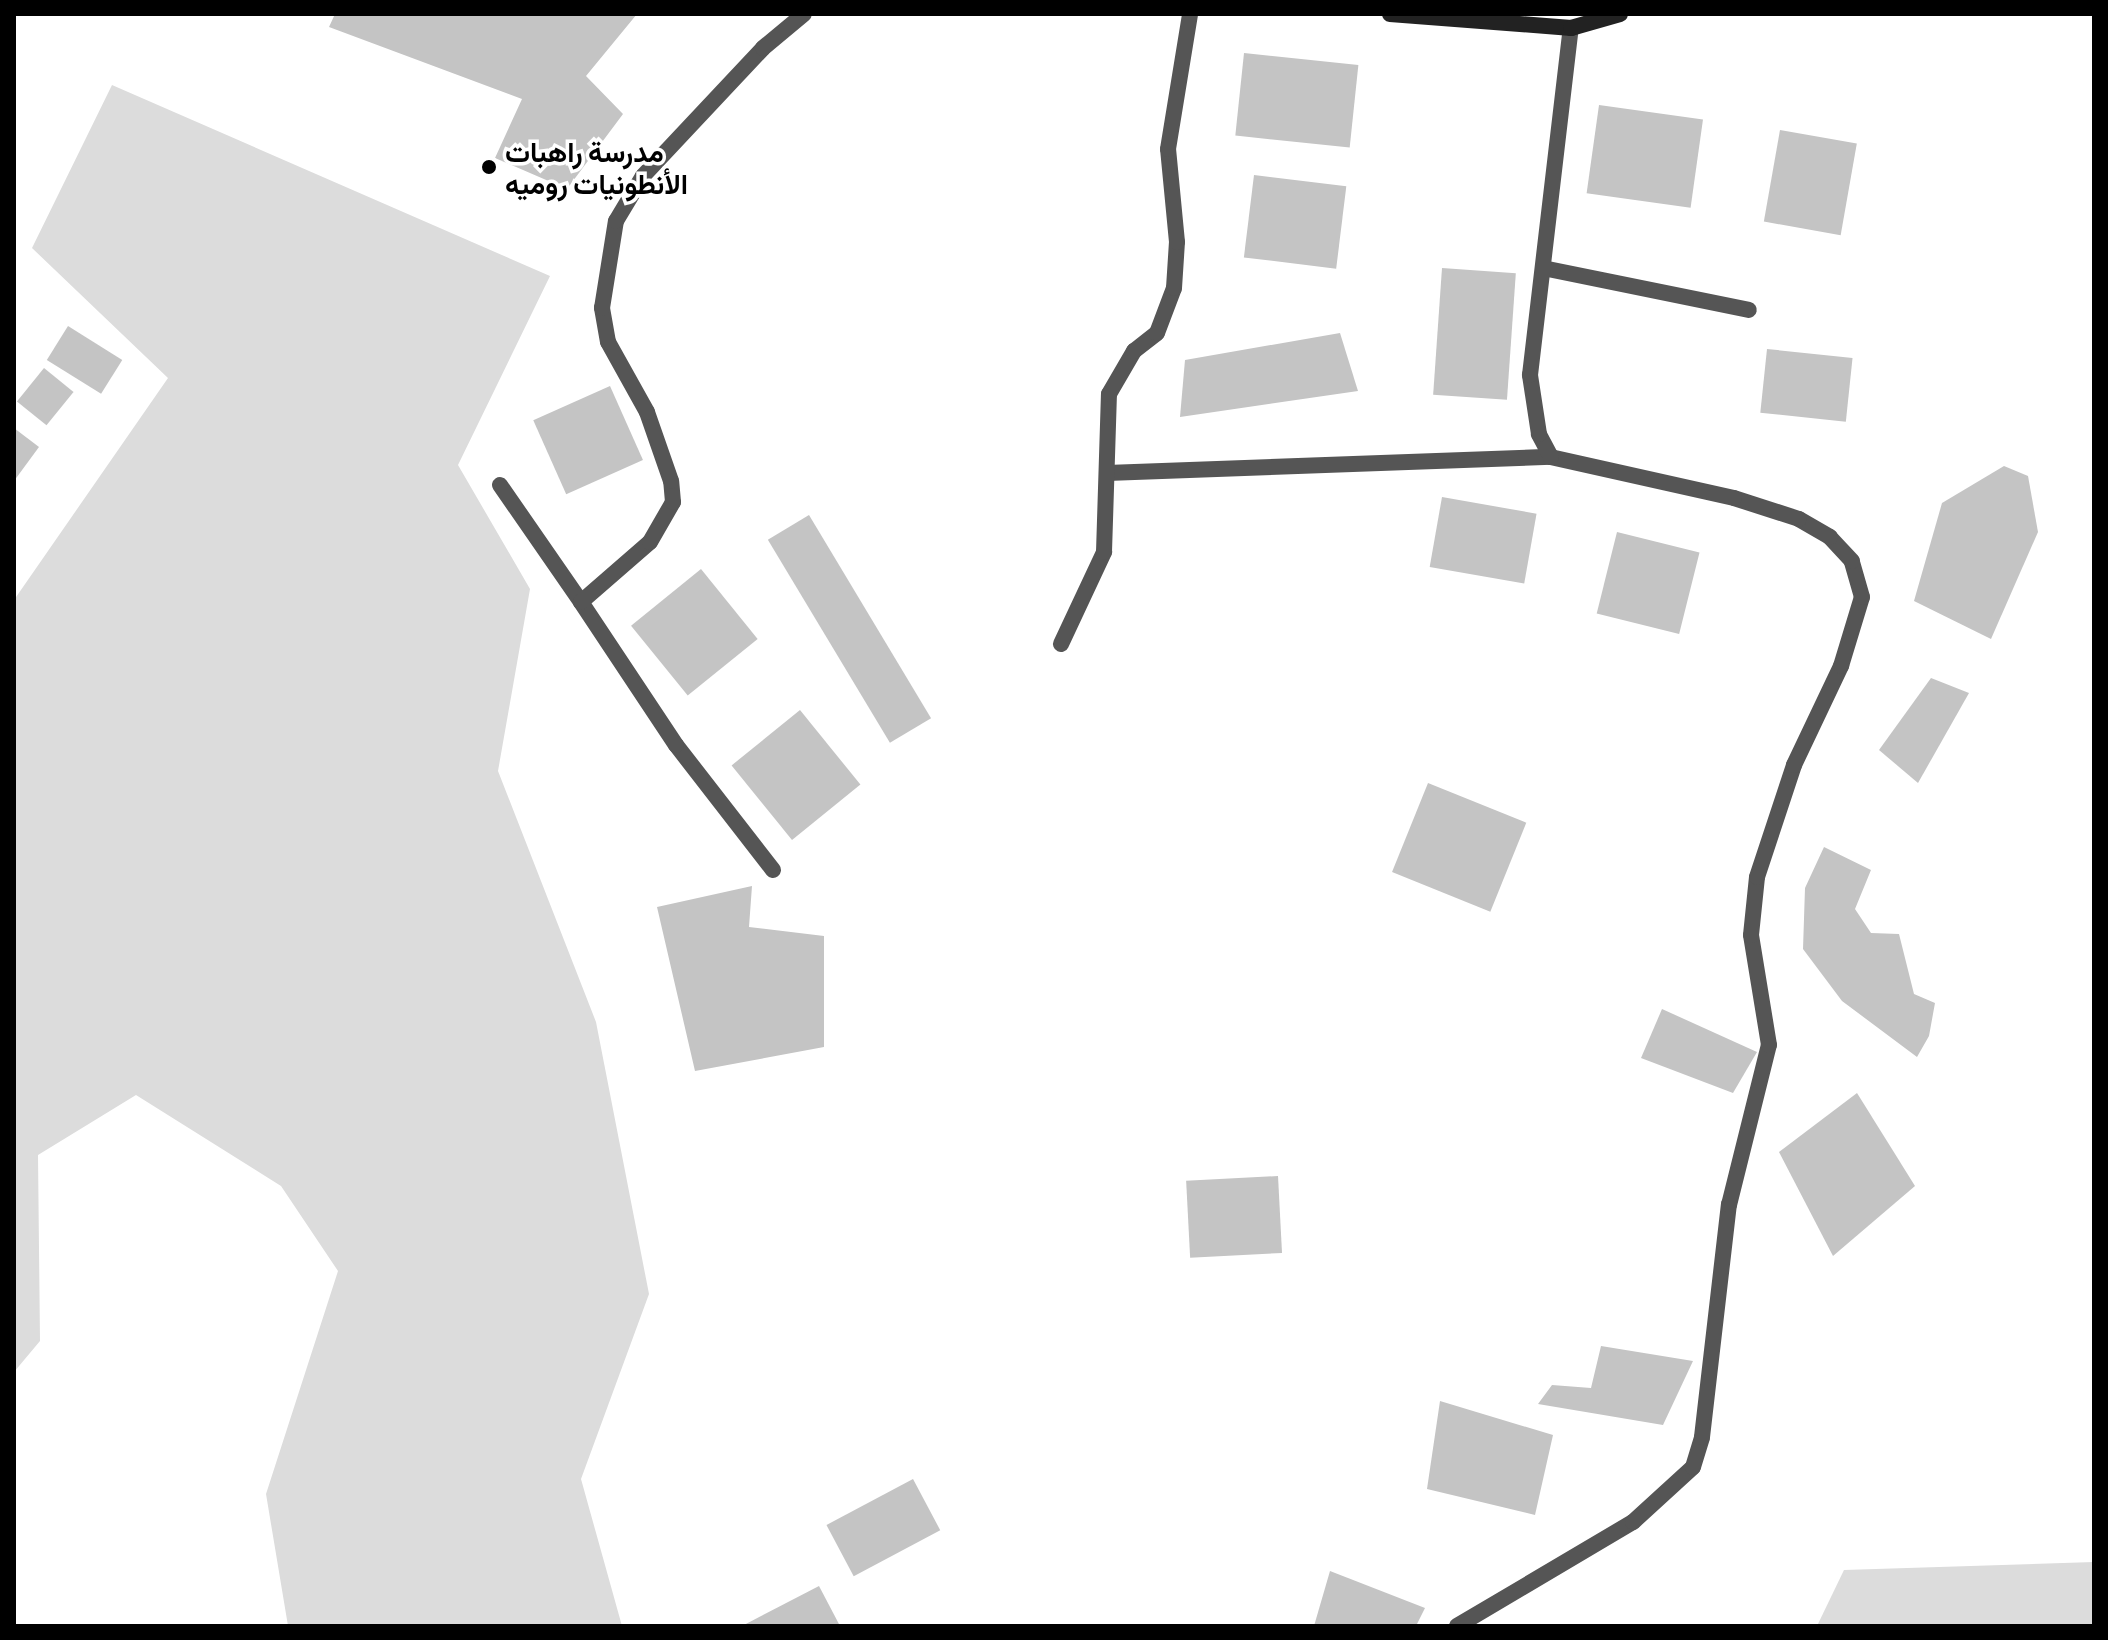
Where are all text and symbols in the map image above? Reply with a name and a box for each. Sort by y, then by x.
place label: مدرسة راهبات الأنطونيات روميه [505,134,688,200]
marker: مدرسة راهبات الأنطونيات روميه [480,158,498,176]

